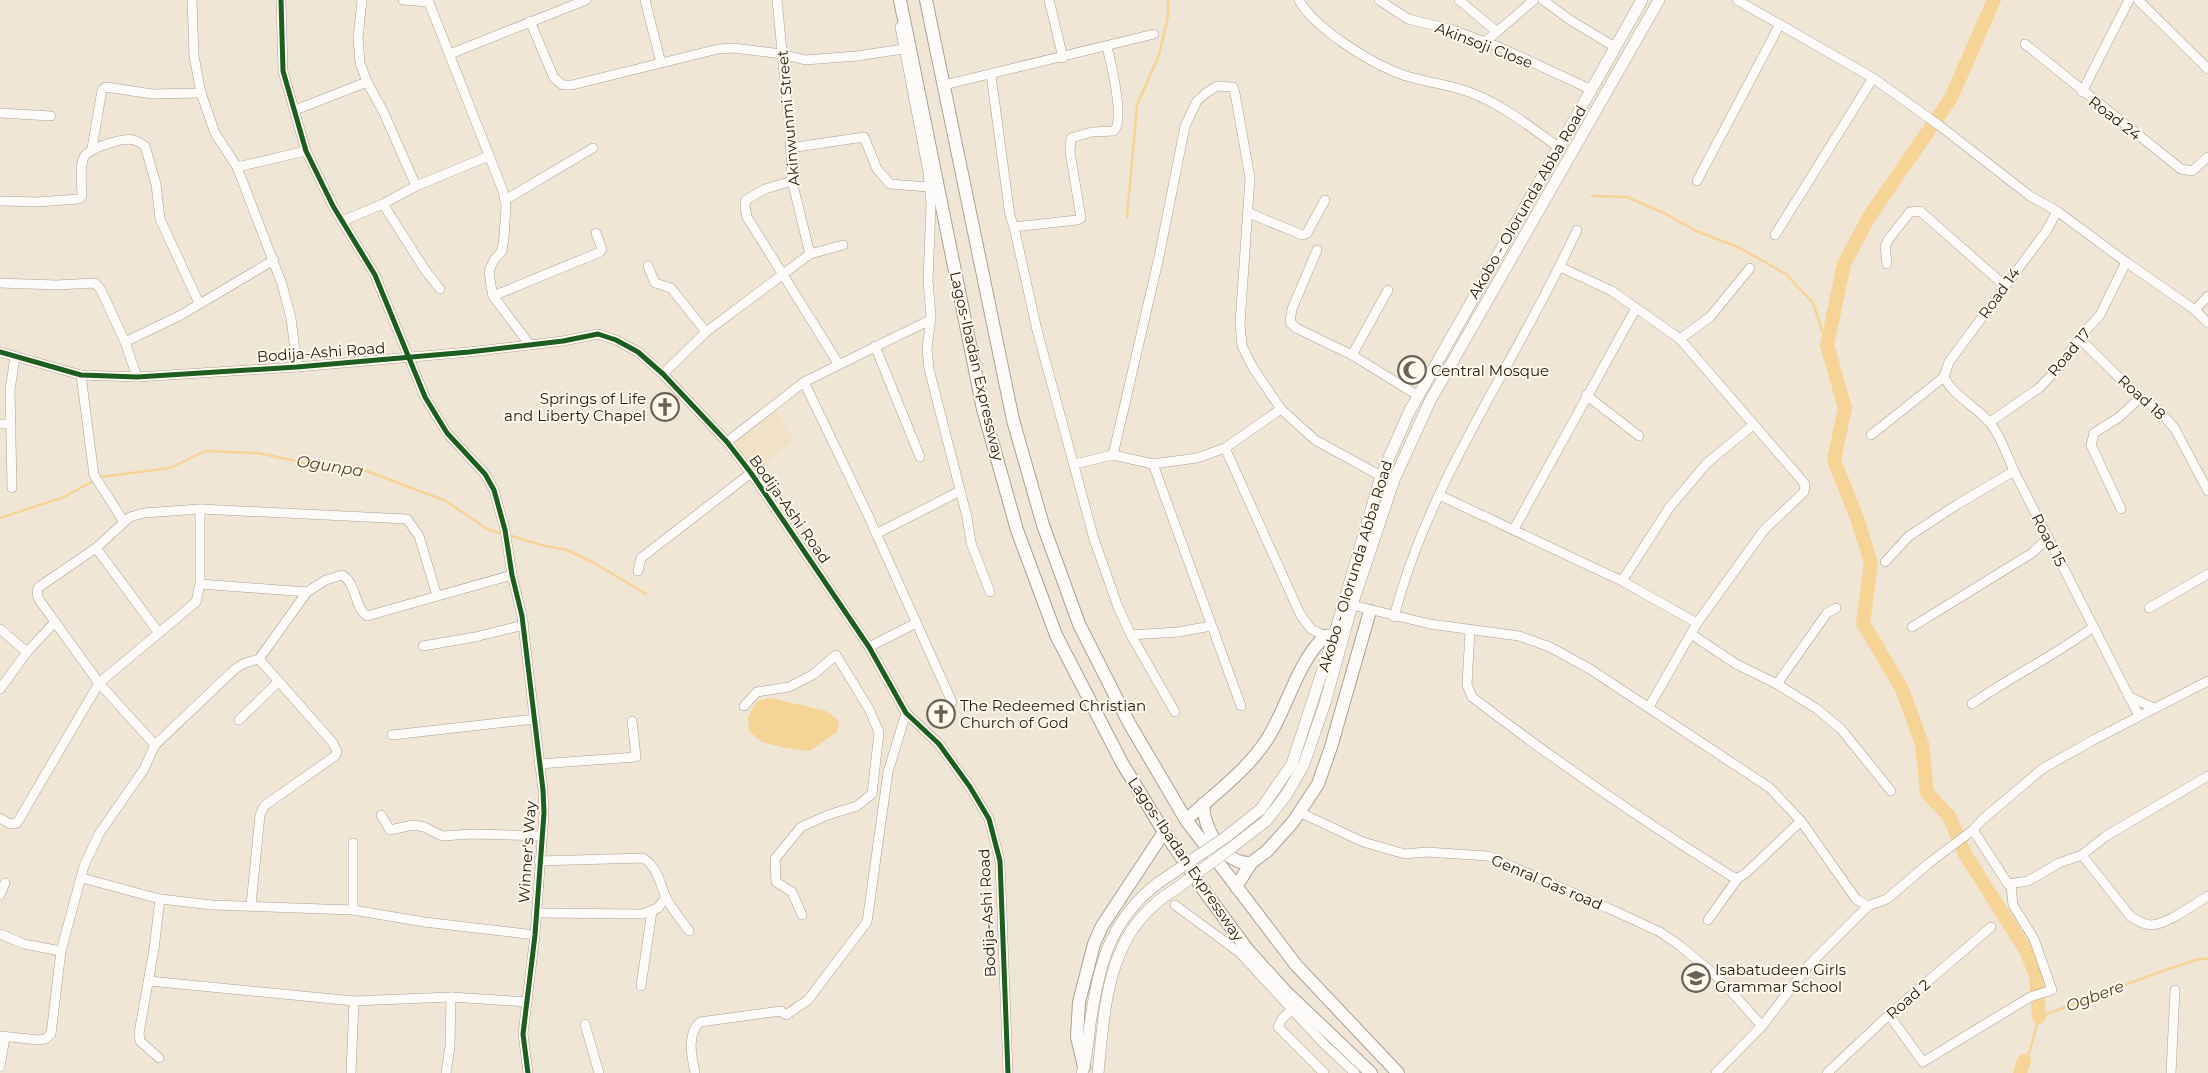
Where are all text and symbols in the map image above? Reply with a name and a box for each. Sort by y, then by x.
street label: Akinsoji Close [1432,18,1536,72]
street label: Akinwunmi Street [773,49,803,187]
street label: Road 24 [2085,92,2145,144]
street label: Akobo - Olorunda Abba Road [1464,102,1590,302]
street label: Road 14 [1974,264,2024,322]
street label: Lagos-Ibadan Expressway [946,269,1008,463]
street label: Road 17 [2043,324,2095,380]
street label: Bodija-Ashi Road [256,338,386,366]
mosque icon: Central Mosque [1397,355,1427,385]
place label: Central Mosque [1431,361,1549,380]
street label: Road 18 [2114,370,2170,424]
place label: Springs of Life and Liberty Chapel [504,389,646,425]
church icon: Springs of Life and Liberty Chapel [650,392,680,422]
water label: Ogunpa [295,451,365,481]
street label: Bodija-Ashi Road [745,451,835,567]
street label: Akobo - Olorunda Abba Road [1314,458,1396,674]
street label: Road 15 [2028,510,2070,570]
place label: The Redeemed Christian Church of God [960,696,1146,732]
church icon: The Redeemed Christian Church of God [926,699,956,729]
street label: Lagos-Ibadan Expressway [1124,773,1249,945]
street label: Winner's Way [514,799,540,904]
street label: Bodija-Ashi Road [974,848,1000,978]
street label: Genral Gas road [1489,850,1605,914]
place label: Isabatudeen Girls Grammar School [1715,960,1846,996]
school or university icon: Isabatudeen Girls Grammar School [1681,963,1711,993]
street label: Road 2 [1882,975,1934,1023]
water label: Ogbere [2063,976,2127,1016]

